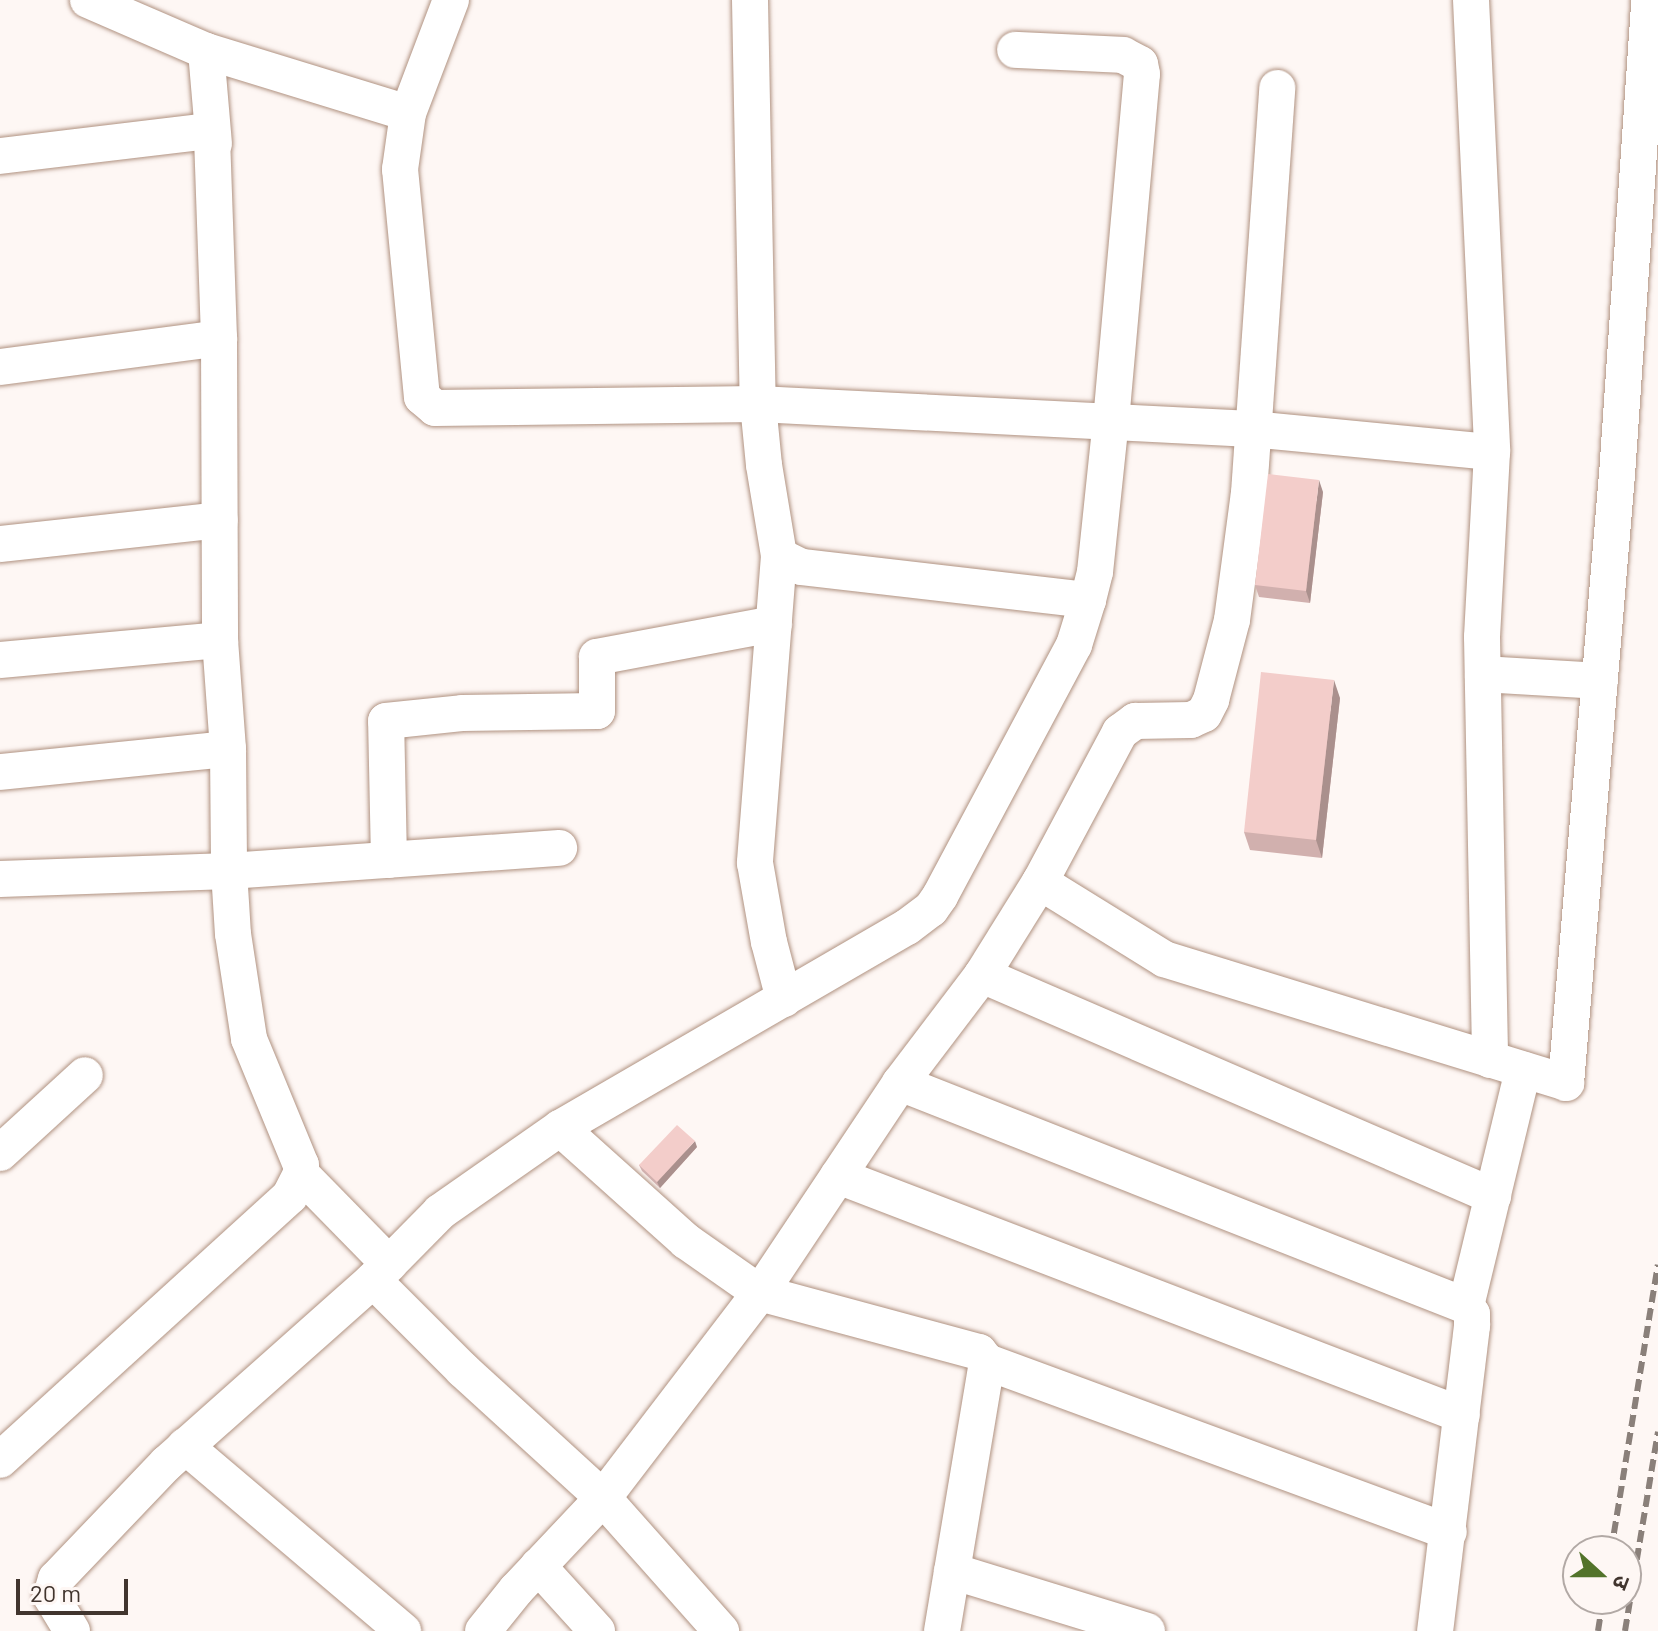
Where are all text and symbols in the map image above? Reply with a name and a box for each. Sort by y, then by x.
north arrow [1562,1535,1642,1615]
scale bar [20,1563,132,1613]
text: उ [1608,1572,1637,1594]
text: 20 m [30,1578,81,1607]

